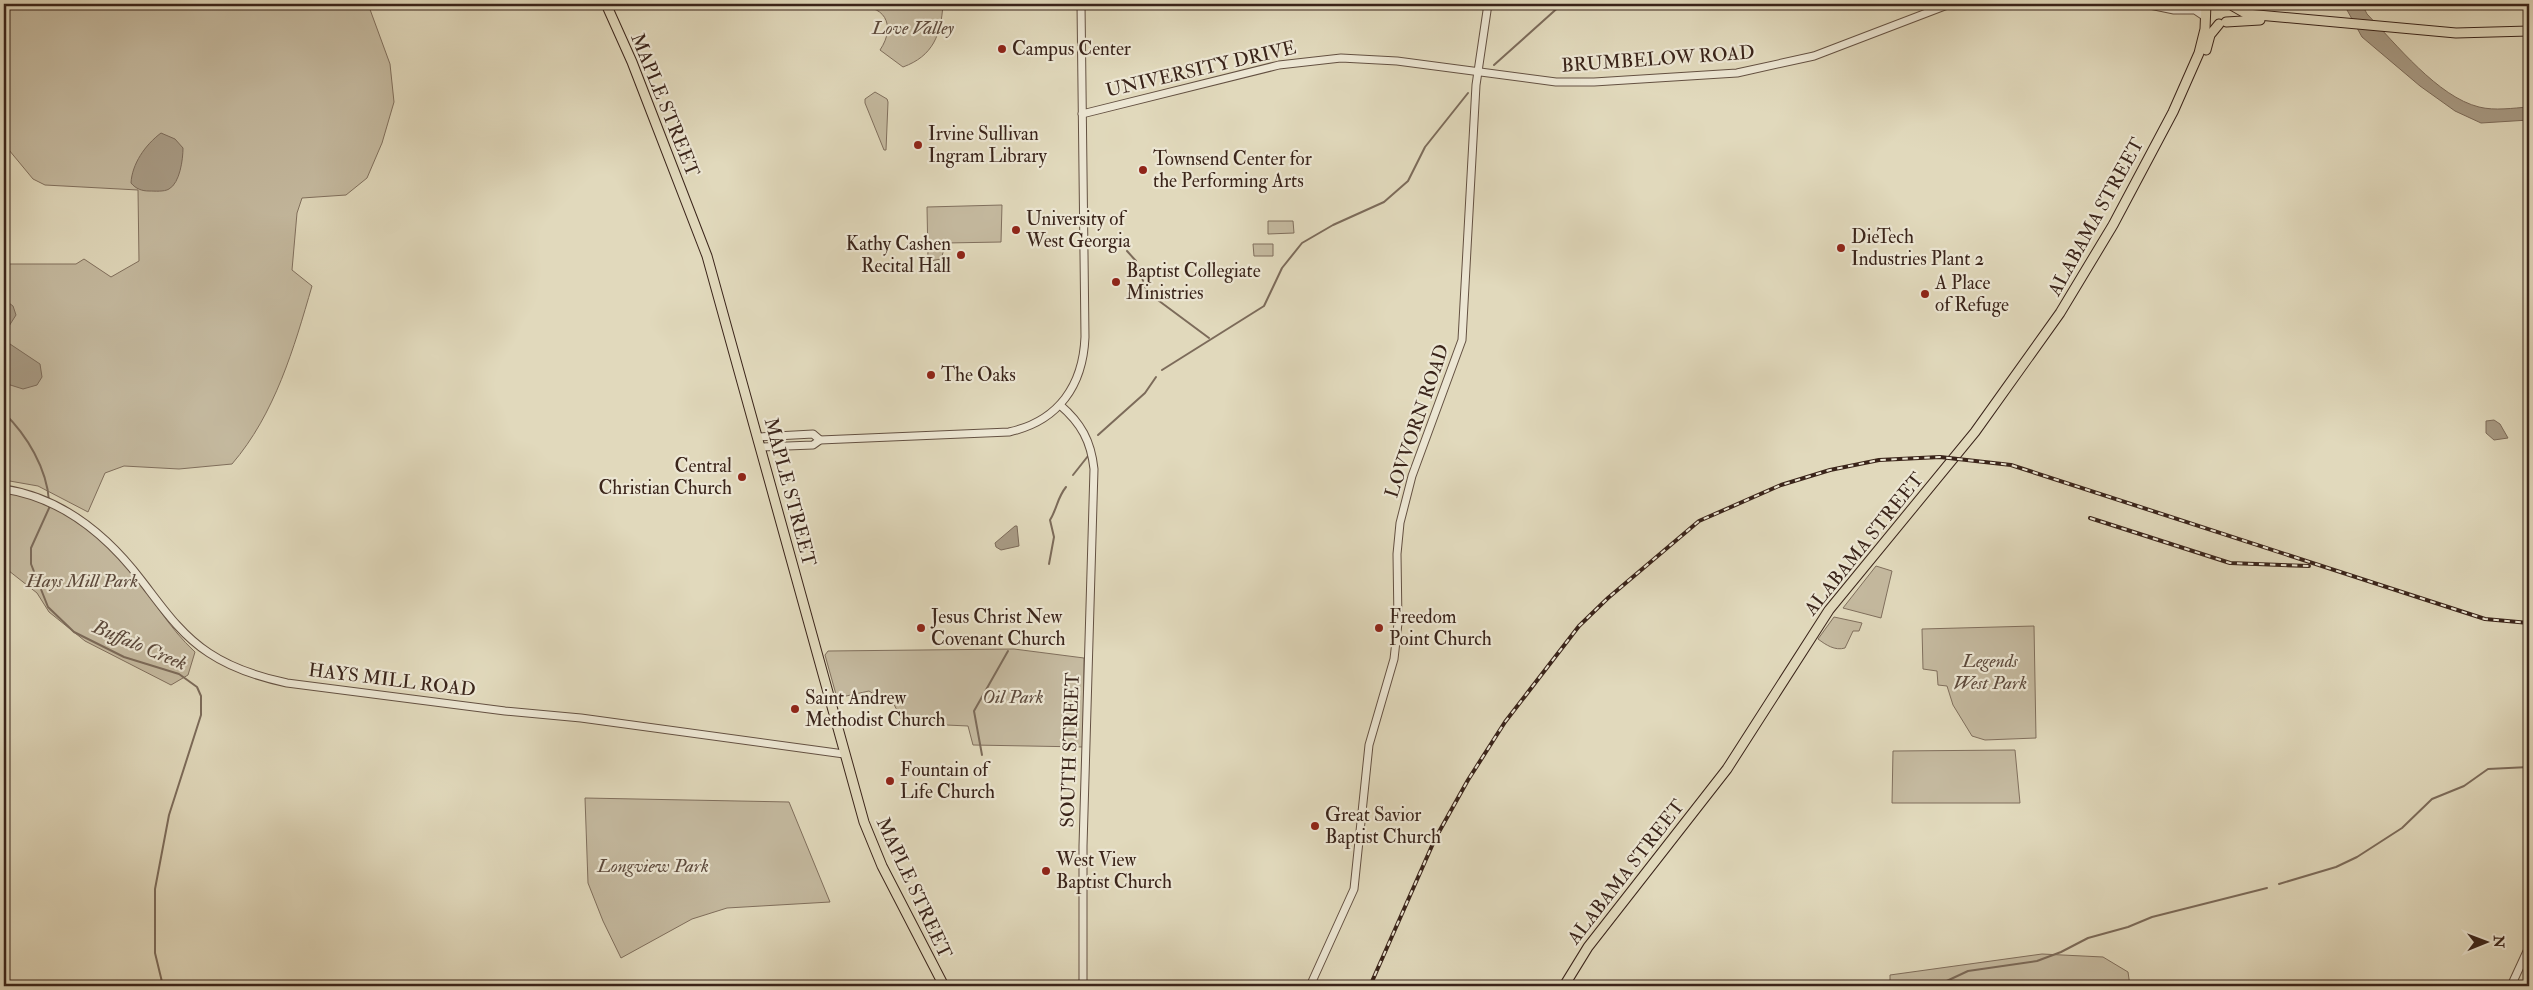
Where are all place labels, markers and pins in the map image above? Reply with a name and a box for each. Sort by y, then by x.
place label: Campus Center [1012,37,1131,62]
marker: Campus Center [996,43,1008,55]
place label: Irvine Sullivan Ingram Library [928,122,1047,168]
marker: Irvine Sullivan Ingram Library [912,139,924,151]
place label: Townsend Center for the Performing Arts [1153,147,1312,193]
marker: Townsend Center for the Performing Arts [1137,164,1149,176]
place label: University of West Georgia [1025,207,1131,253]
marker: University of West Georgia [1010,224,1022,236]
place label: DieTech Industries Plant 2 [1851,225,1984,271]
place label: Kathy Cashen Recital Hall [846,232,951,278]
marker: DieTech Industries Plant 2 [1835,242,1847,254]
marker: Kathy Cashen Recital Hall [955,249,967,261]
place label: Baptist Collegiate Ministries [1126,259,1261,305]
place label: A Place of Refuge [1934,271,2009,317]
marker: Baptist Collegiate Ministries [1110,276,1122,288]
marker: A Place of Refuge [1919,288,1931,300]
place label: The Oaks [941,363,1016,387]
marker: The Oaks [925,369,937,381]
place label: Central Christian Church [598,454,732,500]
marker: Central Christian Church [736,471,748,483]
place label: Jesus Christ New Covenant Church [930,605,1066,651]
place label: Freedom Point Church [1389,605,1492,651]
marker: Jesus Christ New Covenant Church [915,622,927,634]
marker: Freedom Point Church [1373,622,1385,634]
place label: Saint Andrew Methodist Church [805,686,946,732]
marker: Saint Andrew Methodist Church [789,703,801,715]
place label: Fountain of Life Church [900,758,995,804]
marker: Fountain of Life Church [884,775,896,787]
place label: Great Savior Baptist Church [1325,803,1441,850]
marker: Great Savior Baptist Church [1309,820,1321,832]
place label: West View Baptist Church [1055,848,1172,895]
marker: West View Baptist Church [1040,865,1052,877]

